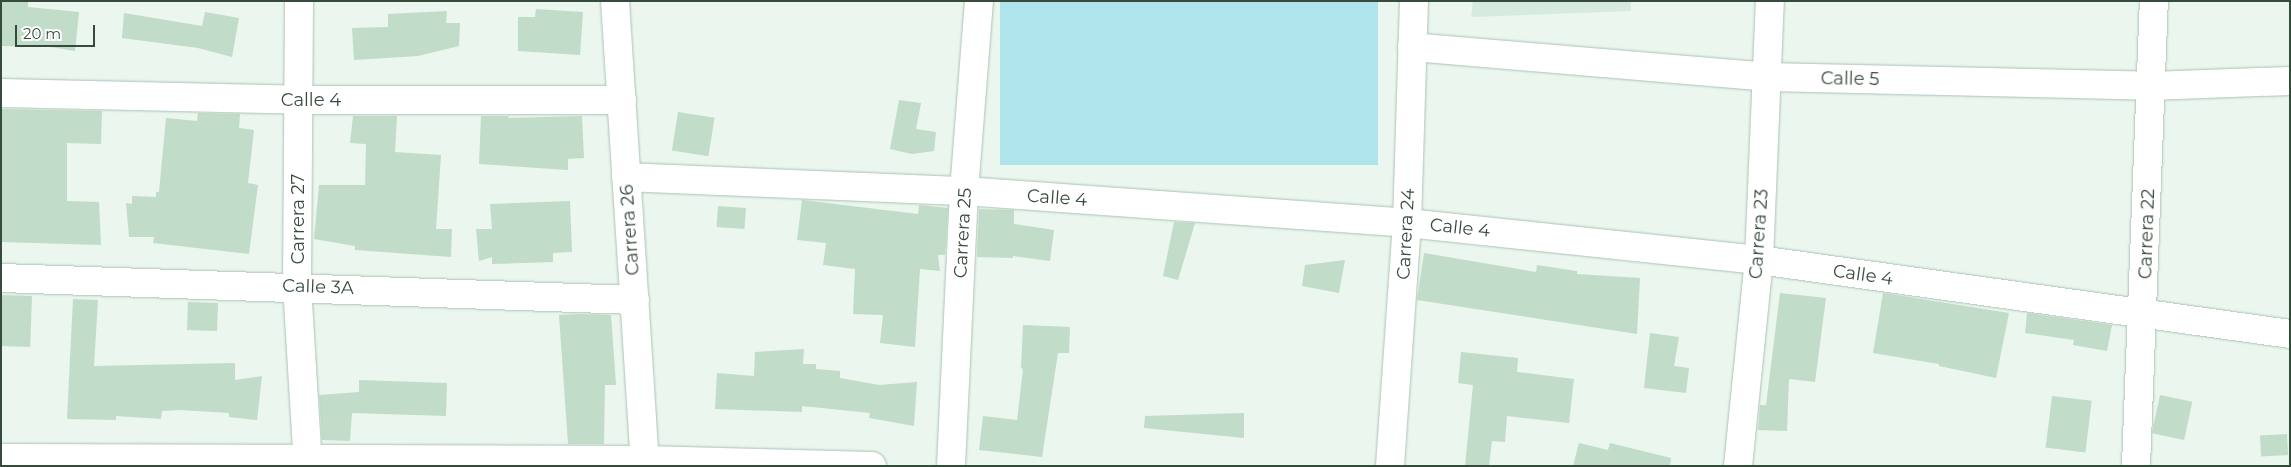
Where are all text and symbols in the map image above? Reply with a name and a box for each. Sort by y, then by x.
scale bar [18,15,98,47]
text: 20 m [23,24,61,43]
street label: Calle 5 [1820,68,1880,90]
street label: Calle 4 [281,89,341,111]
street label: Carrera 27 [287,174,309,264]
street label: Carrera 26 [616,184,644,276]
street label: Calle 4 [1026,185,1088,211]
street label: Carrera 25 [950,187,976,279]
street label: Carrera 24 [1393,188,1419,280]
street label: Carrera 23 [1745,188,1773,280]
street label: Carrera 22 [2135,188,2159,280]
street label: Calle 4 [1429,214,1491,242]
street label: Calle 4 [1832,260,1894,290]
street label: Calle 3A [282,275,354,299]

